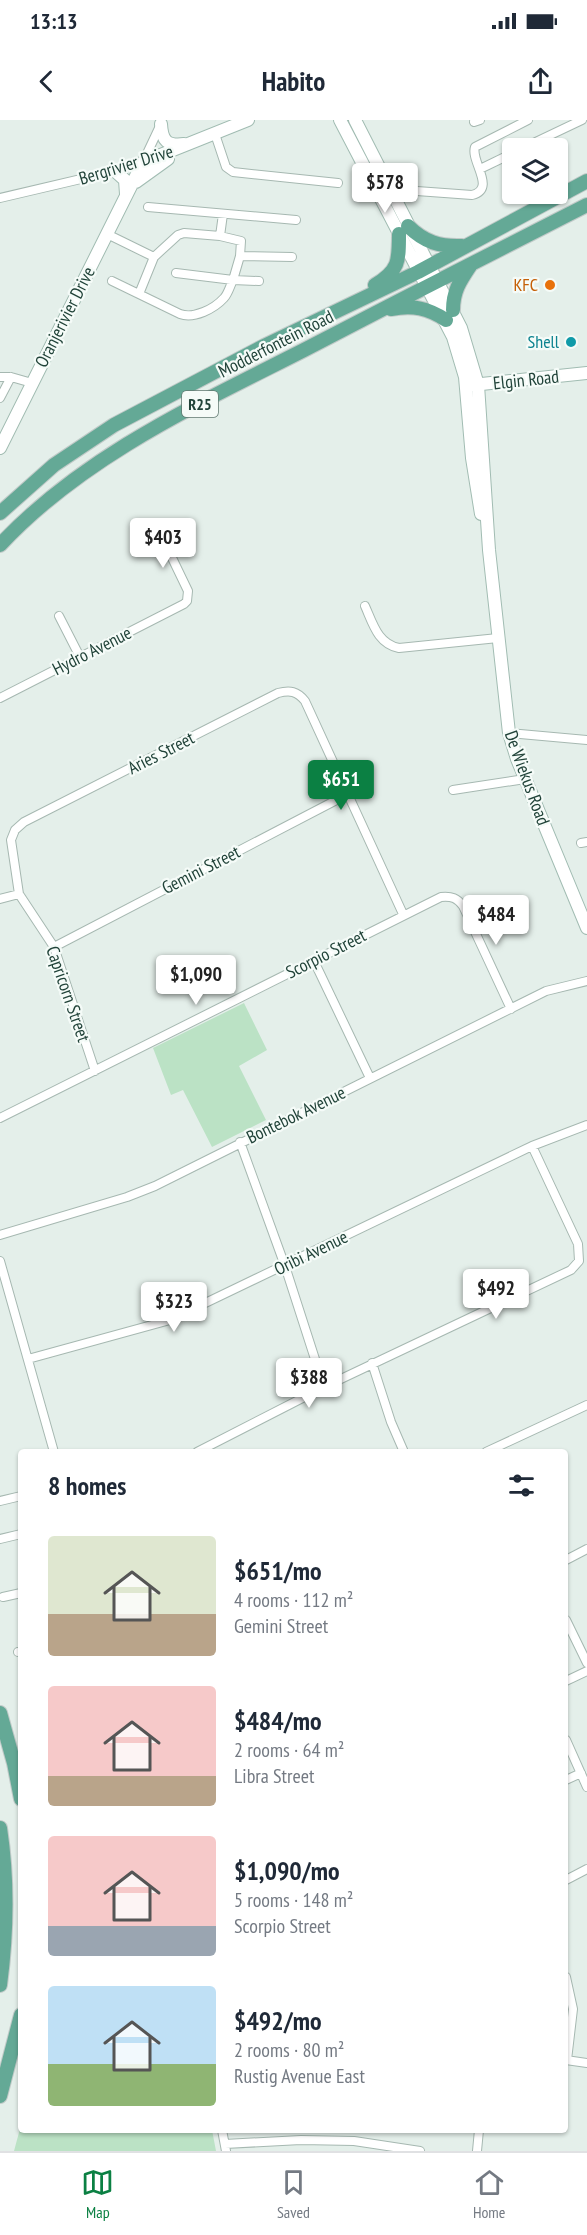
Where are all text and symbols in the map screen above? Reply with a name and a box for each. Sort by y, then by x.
text: 13:13 [30,7,78,35]
text: Habito [262,64,325,98]
icon: back [30,65,63,98]
icon: share [524,65,557,98]
map controls [502,138,568,204]
button: layers [502,138,568,204]
street label: Bergrivier Drive [76,139,176,190]
pin: $578 [349,163,421,214]
text: $578 [366,169,404,195]
street label: Oranjerivier Drive [29,263,100,371]
place label: KFC [513,273,538,296]
marker: KFC [543,278,557,292]
street label: Modderfontein Road [214,305,337,382]
place label: Shell [528,330,560,353]
marker: Shell [564,335,578,349]
street label: Elgin Road [492,365,560,394]
road number: R25 [182,391,218,417]
pin: $403 [127,518,199,569]
text: $403 [144,524,182,550]
street label: Hydro Avenue [48,621,135,680]
street label: Aries Street [123,726,198,779]
street label: De Wiekus Road [500,727,555,828]
pin: $651 [305,760,377,811]
text: $651 [322,766,360,792]
street label: Gemini Street [158,840,244,899]
pin: $484 [460,895,532,946]
text: $484 [477,901,515,927]
street label: Scorpio Street [282,924,370,984]
street label: Capricorn Street [41,943,96,1045]
pin: $1,090 [147,955,245,1006]
text: $1,090 [170,961,222,987]
street label: Bontebok Avenue [242,1081,349,1148]
street label: Oribi Avenue [270,1225,351,1280]
pin: $492 [460,1269,532,1320]
text: $492 [477,1275,515,1301]
pin: $323 [138,1282,210,1333]
text: $323 [155,1288,193,1314]
pin: $388 [273,1358,345,1409]
text: $388 [290,1364,328,1390]
text: 8 homes [48,1469,126,1502]
icon: filters [505,1469,538,1502]
text: $651/mo [234,1554,322,1587]
icon: home [96,1560,168,1632]
text: 4 rooms · 112 m² [234,1587,353,1613]
text: Gemini Street [234,1613,328,1639]
text: $484/mo [234,1704,322,1737]
icon: home [96,1710,168,1782]
text: 2 rooms · 64 m² [234,1737,344,1763]
text: Libra Street [234,1763,314,1789]
text: $1,090/mo [234,1854,340,1887]
icon: home [96,1860,168,1932]
text: 5 rooms · 148 m² [234,1887,353,1913]
text: Scorpio Street [234,1913,331,1939]
text: $492/mo [234,2004,322,2037]
icon: home [96,2010,168,2082]
text: 2 rooms · 80 m² [234,2037,344,2063]
text: Rustig Avenue East [234,2063,365,2089]
tab: Map [81,2166,114,2222]
tab: Saved [277,2166,310,2222]
tab: Home [473,2166,506,2222]

